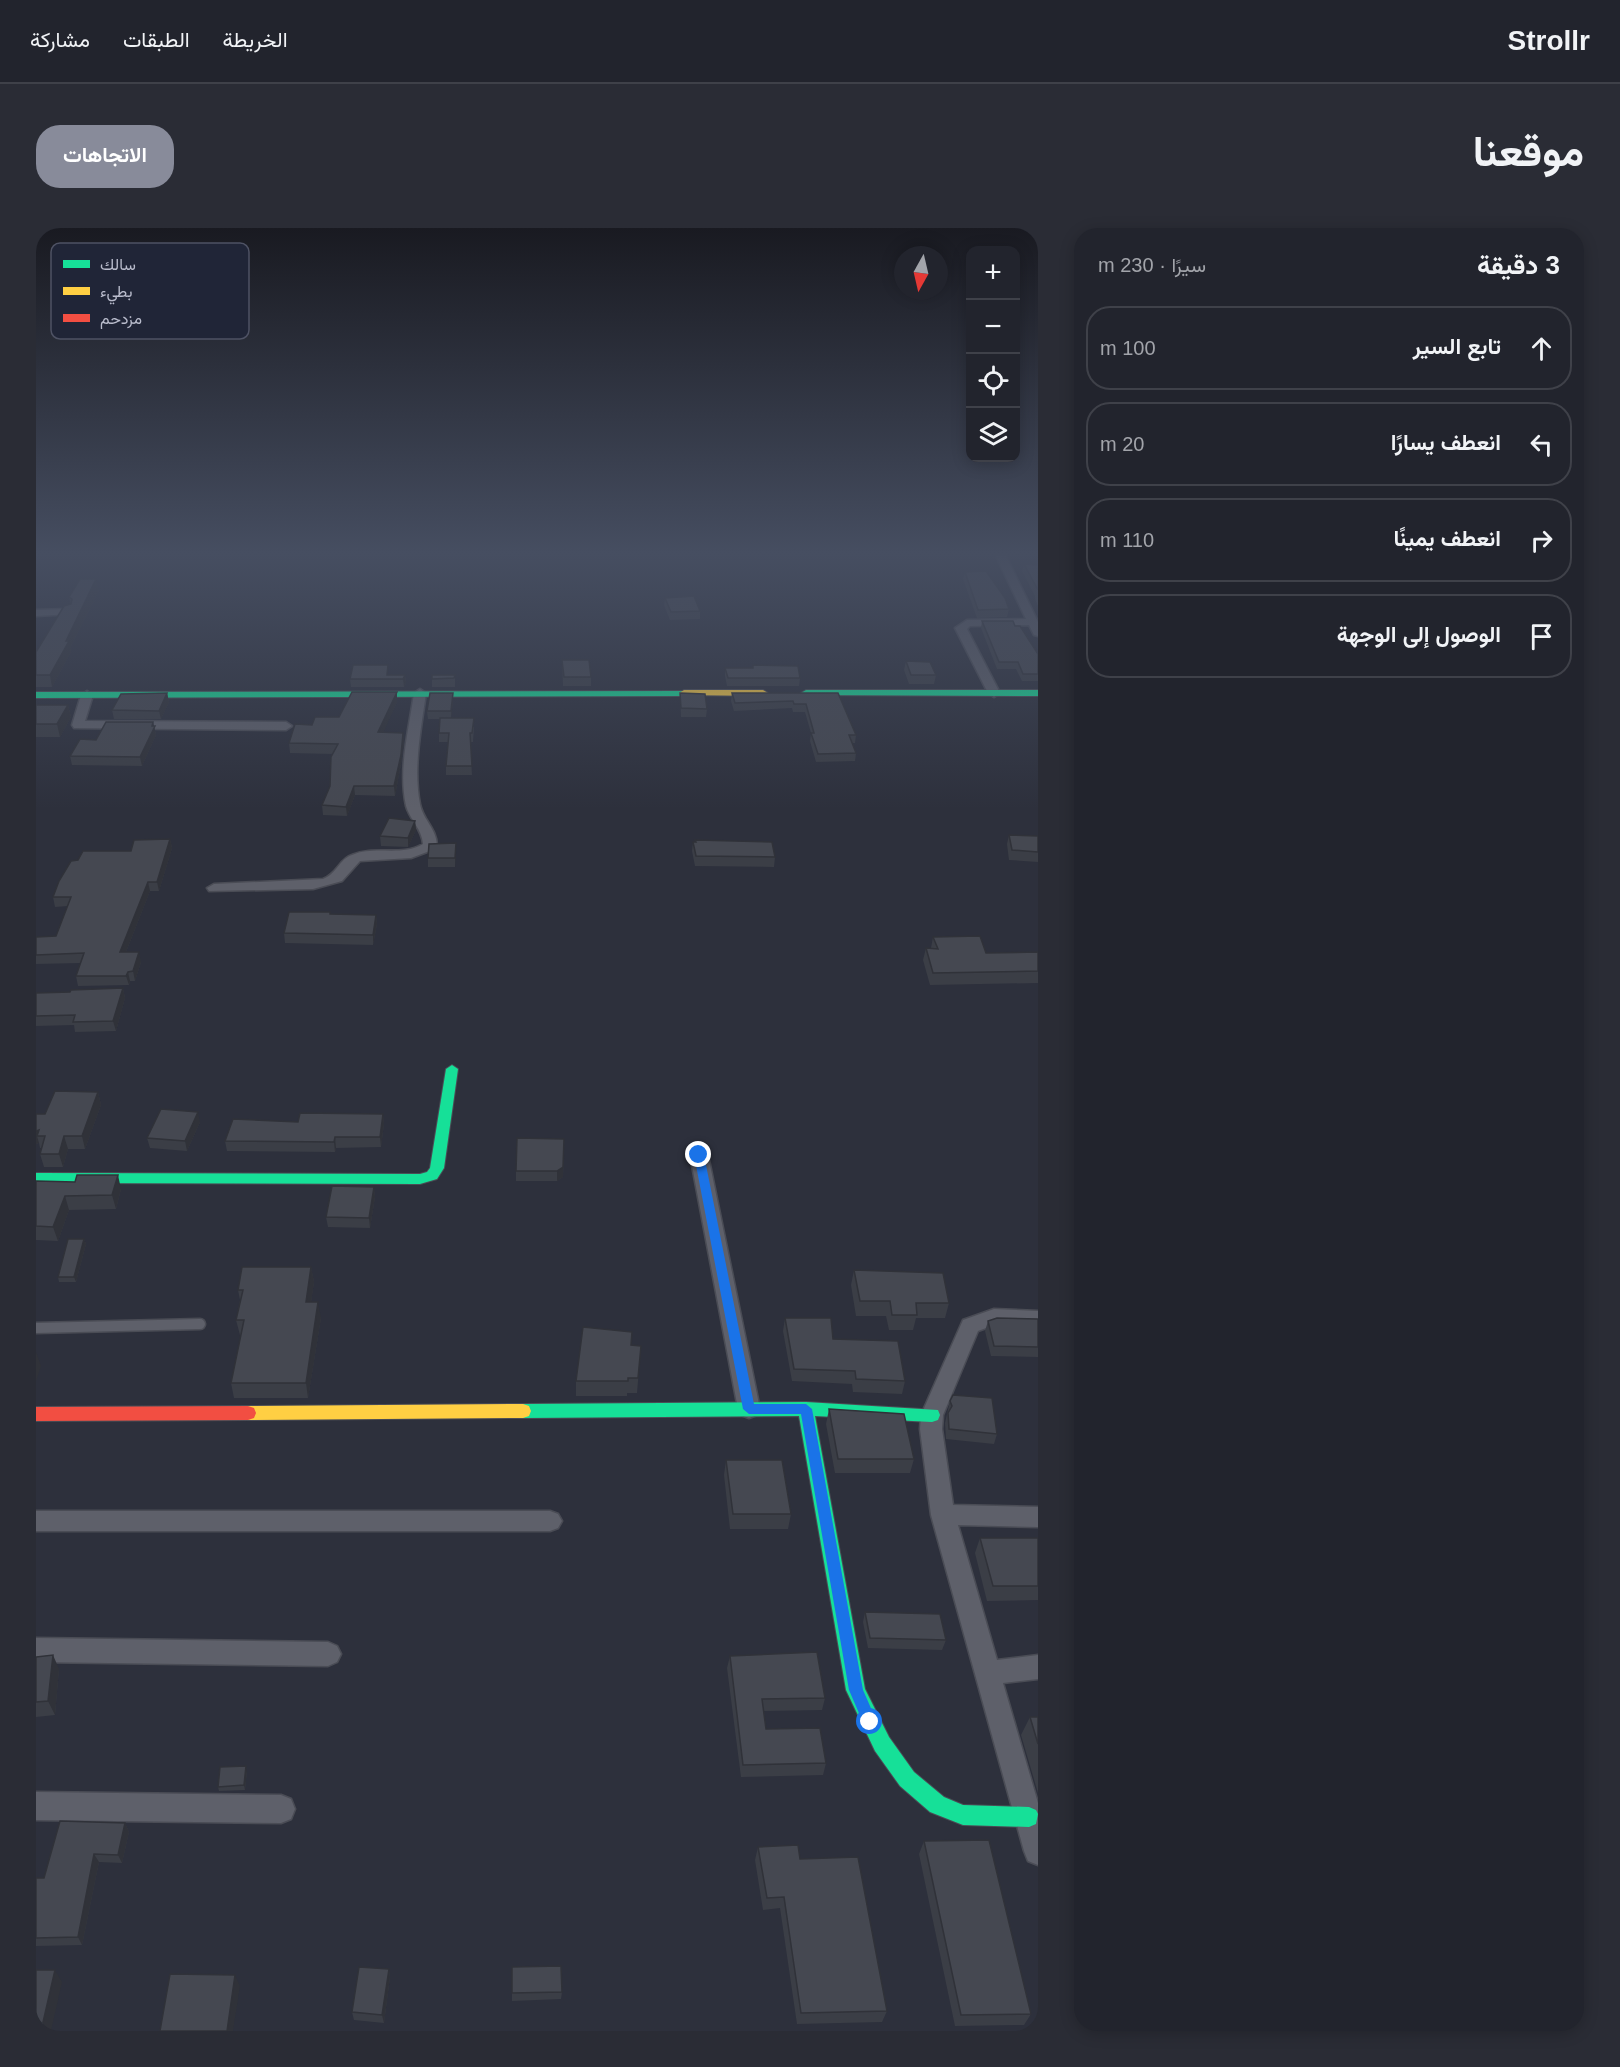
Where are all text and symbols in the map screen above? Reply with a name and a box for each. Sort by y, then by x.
text: Strollr [1508,25,1590,56]
text: مشاركة [30,28,90,51]
text: الطبقات [123,28,190,51]
text: الخريطة [223,28,288,51]
button: الاتجاهات [36,125,174,188]
text: موقعنا [1473,128,1584,175]
legend [51,243,249,339]
north arrow [894,246,948,300]
map controls [966,246,1020,462]
button: + [966,246,1020,300]
text: 3 دقيقة [1477,250,1560,280]
text: سيرًا · 230 m [1098,254,1206,276]
text: سالك [100,256,136,273]
text: بطيء [100,283,132,305]
button: − [966,300,1020,354]
text: مزدحم [100,310,142,329]
icon: ahead [1525,332,1558,365]
text: تابع السير [1413,334,1501,359]
text: 100 m [1100,337,1156,359]
button: locate [966,354,1020,408]
button: layers [966,408,1020,462]
icon: left [1525,428,1558,461]
text: انعطف يسارًا [1391,430,1501,455]
text: 20 m [1100,433,1144,455]
icon: right [1525,524,1558,557]
text: انعطف يمينًا [1393,526,1501,551]
text: 110 m [1100,529,1154,551]
icon: arrive [1525,620,1558,653]
text: الوصول إلى الوجهة [1337,622,1501,647]
route end [685,1141,711,1167]
route start [856,1708,882,1734]

